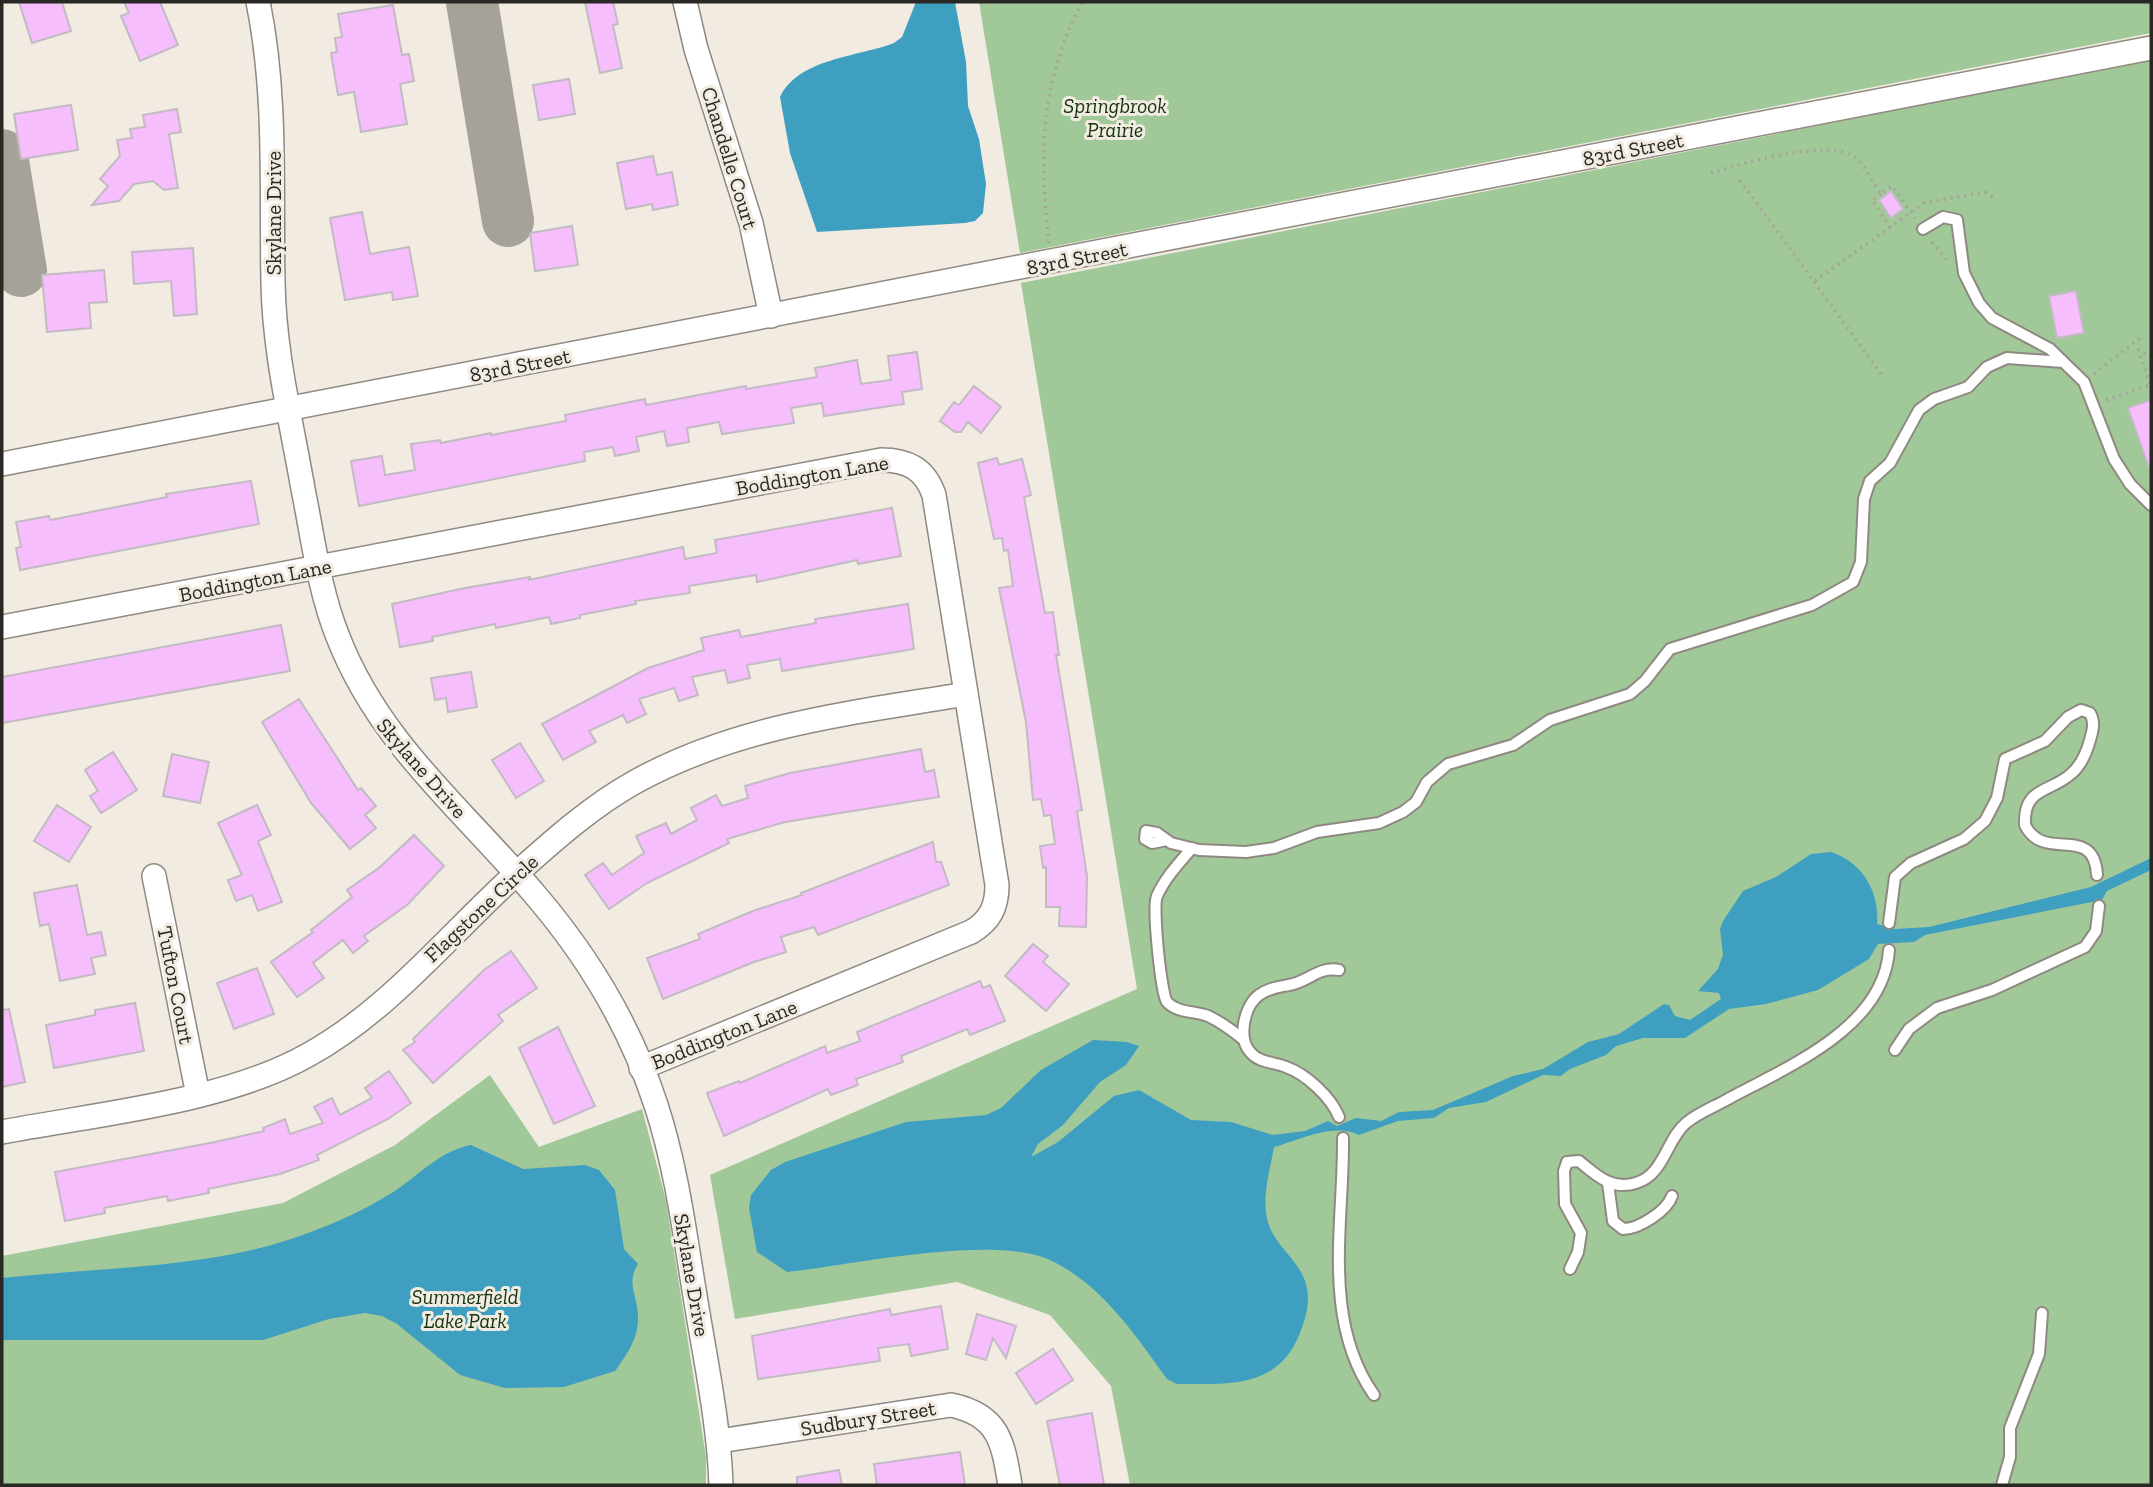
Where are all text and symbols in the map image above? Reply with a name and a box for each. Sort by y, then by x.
street label: Chandelle Court [696,84,764,232]
park label: Springbrook Prairie [1063,93,1167,142]
street label: 83rd Street [1581,127,1686,171]
street label: Skylane Drive [261,151,286,275]
street label: 83rd Street [1025,236,1130,280]
street label: 83rd Street [468,343,573,387]
street label: Boddington Lane [734,449,891,501]
street label: Boddington Lane [177,553,333,607]
street label: Skylane Drive [372,713,472,823]
street label: Flagstone Circle [419,849,543,967]
street label: Tufton Court [152,924,200,1046]
street label: Boddington Lane [648,993,801,1075]
street label: Skylane Drive [669,1212,715,1339]
park label: Summerfield Lake Park [412,1284,519,1333]
street label: Sudbury Street [799,1395,938,1441]

